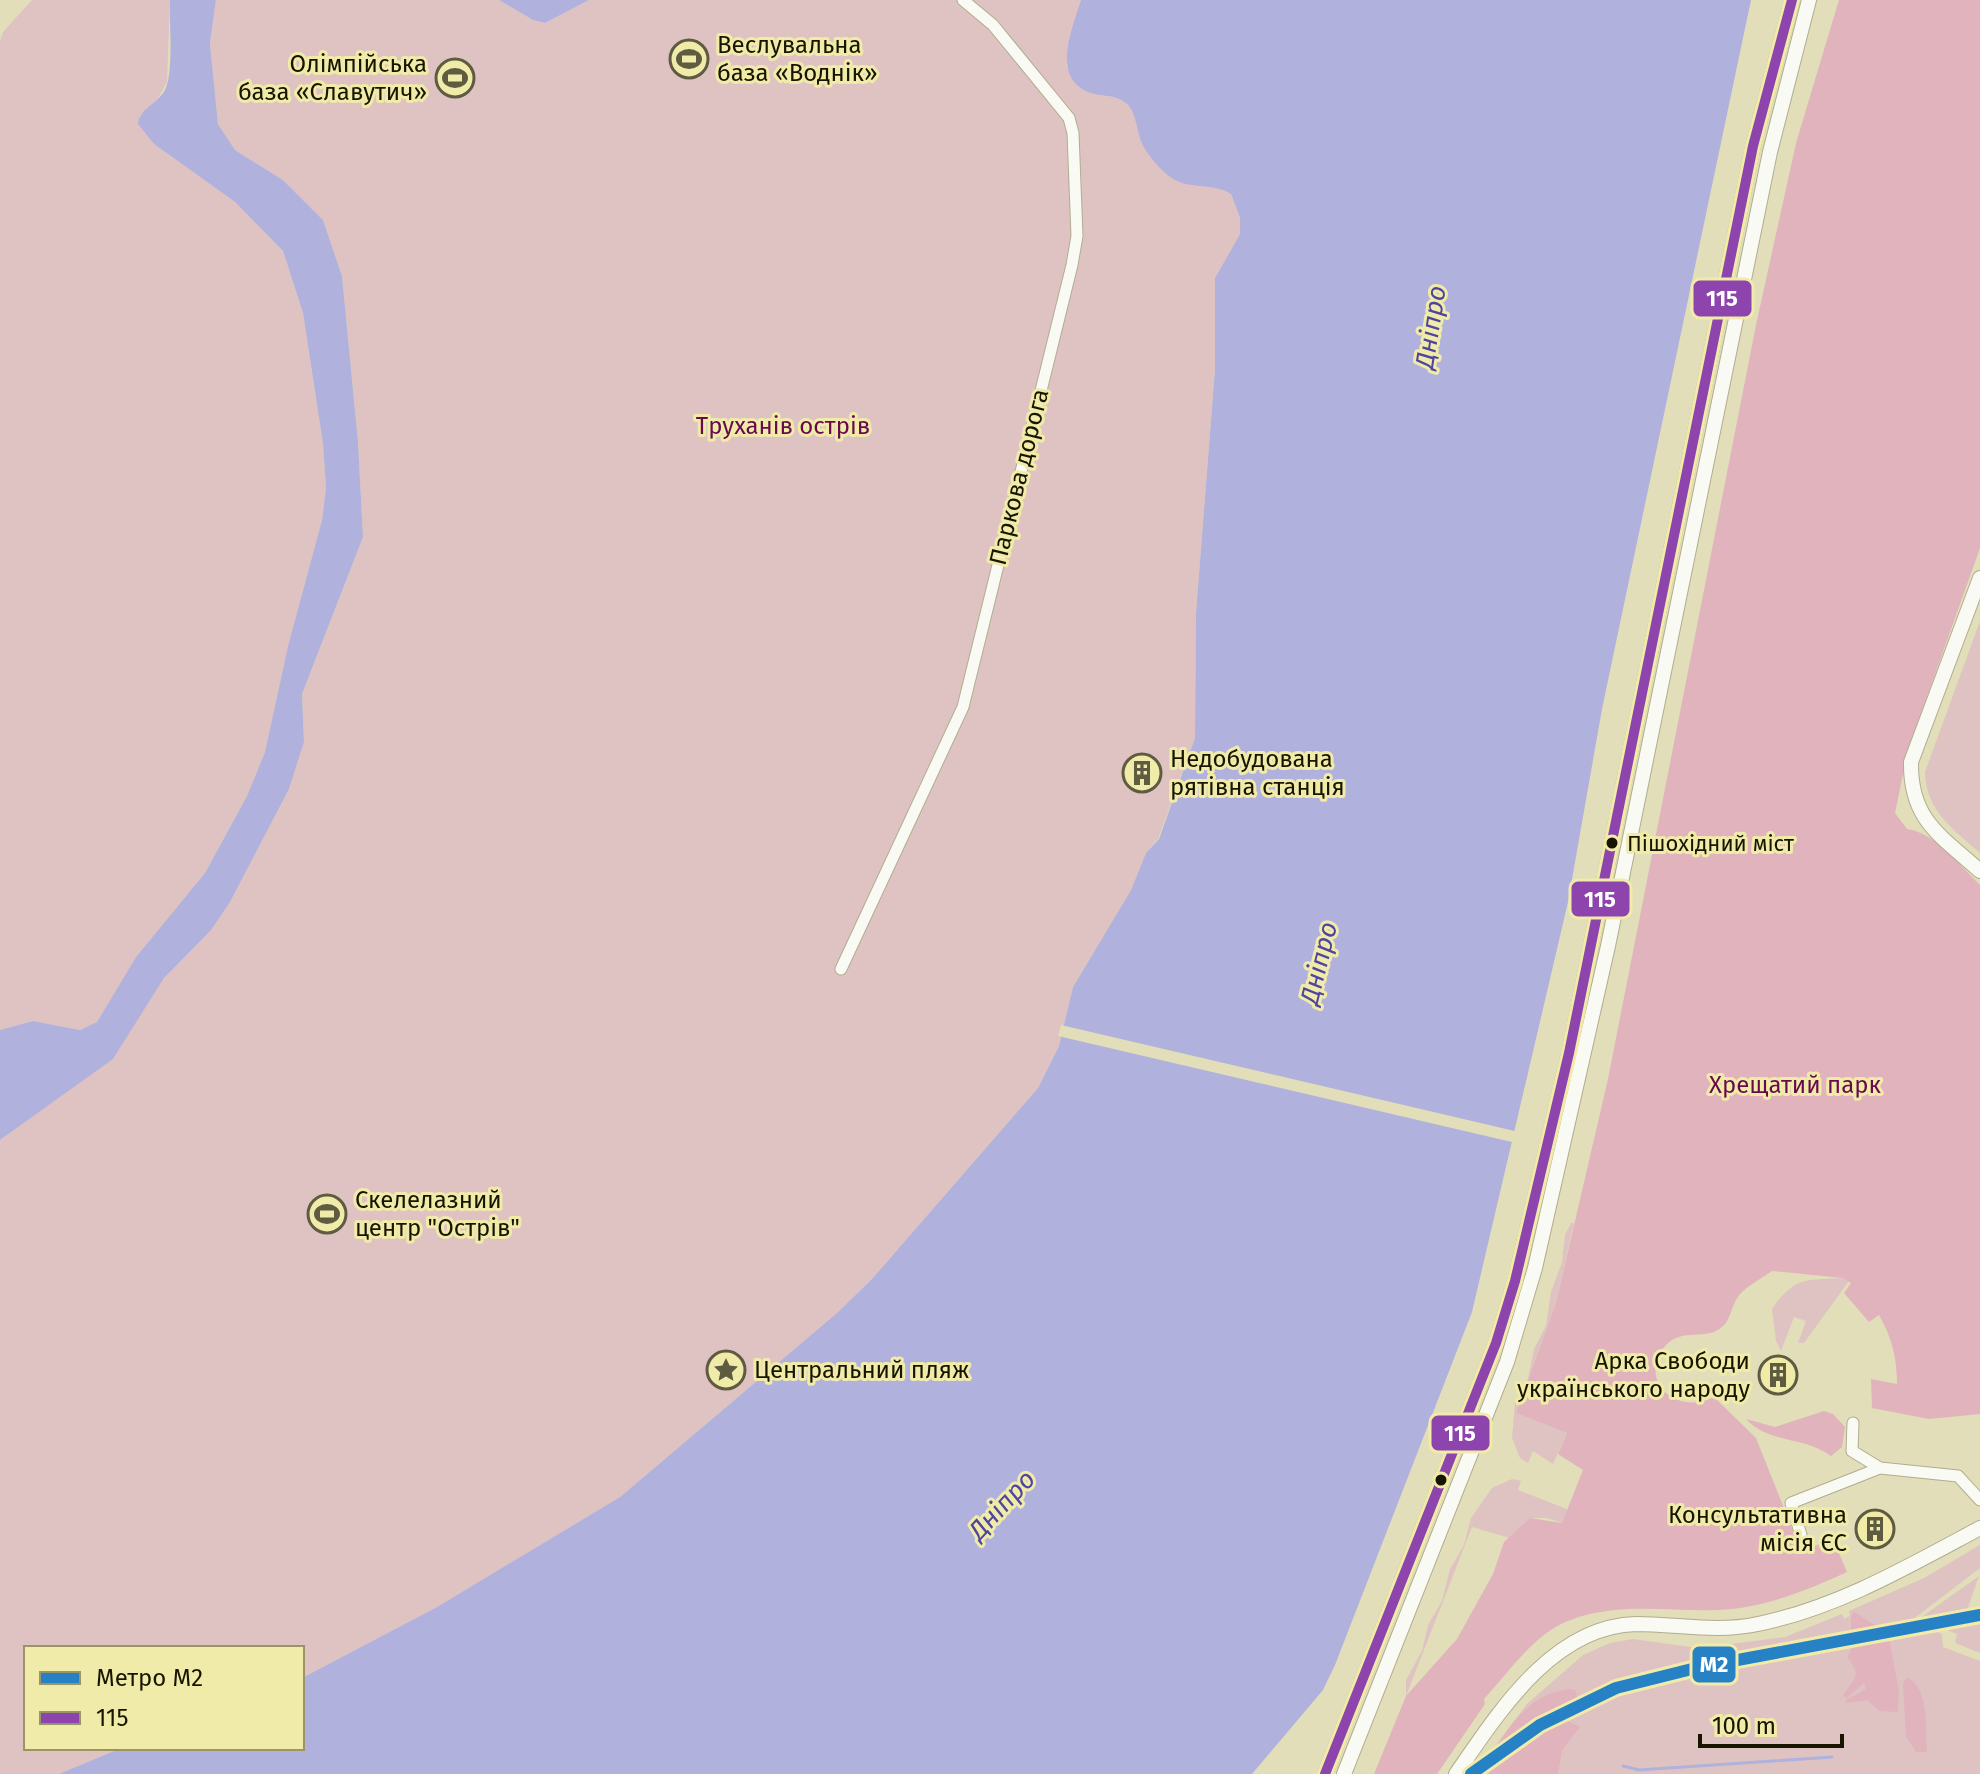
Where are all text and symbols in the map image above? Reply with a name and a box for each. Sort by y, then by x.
place label: Веслувальна база «Воднік» [717,31,878,87]
sports icon: Веслувальна база «Воднік» [668,38,710,80]
place label: Олімпійська база «Славутич» [238,50,427,106]
sports icon: Олімпійська база «Славутич» [434,57,476,99]
line badge: 115 [1692,279,1753,318]
water label: Дніпро [1409,283,1453,373]
text: 115 [1706,285,1738,312]
street label: Паркова дорога [984,386,1054,568]
park label: Труханів острів [696,412,870,440]
place label: Недобудована рятівна станція [1170,745,1345,801]
building icon: Недобудована рятівна станція [1121,752,1163,794]
place label: Пішохідний міст [1627,830,1794,857]
marker: Пішохідний міст [1604,835,1620,851]
line badge: 115 [1570,880,1631,918]
text: 115 [1584,886,1616,913]
water label: Дніпро [1293,919,1344,1009]
park label: Хрещатий парк [1709,1071,1881,1099]
place label: Скелелазний центр "Острів" [355,1186,520,1242]
sports icon: Скелелазний центр "Острів" [306,1193,348,1235]
place label: Арка Свободи українського народу [1517,1347,1750,1403]
place icon: Центральний пляж [705,1349,747,1391]
building icon: Арка Свободи українського народу [1757,1354,1799,1396]
place label: Центральний пляж [754,1356,969,1384]
line badge: 115 [1430,1414,1491,1452]
text: 115 [1444,1420,1476,1447]
water label: Дніпро [961,1464,1042,1548]
unlabelled marker [1433,1472,1449,1488]
place label: Консультативна місія ЄС [1668,1501,1847,1557]
building icon: Консультативна місія ЄС [1854,1508,1896,1550]
line badge: M2 [1691,1645,1737,1684]
legend [24,1646,304,1750]
text: M2 [1700,1651,1728,1678]
text: Метро M2 [96,1664,203,1692]
scale bar [1700,1698,1842,1748]
text: 115 [96,1704,128,1732]
text: 100 m [1712,1712,1776,1740]

